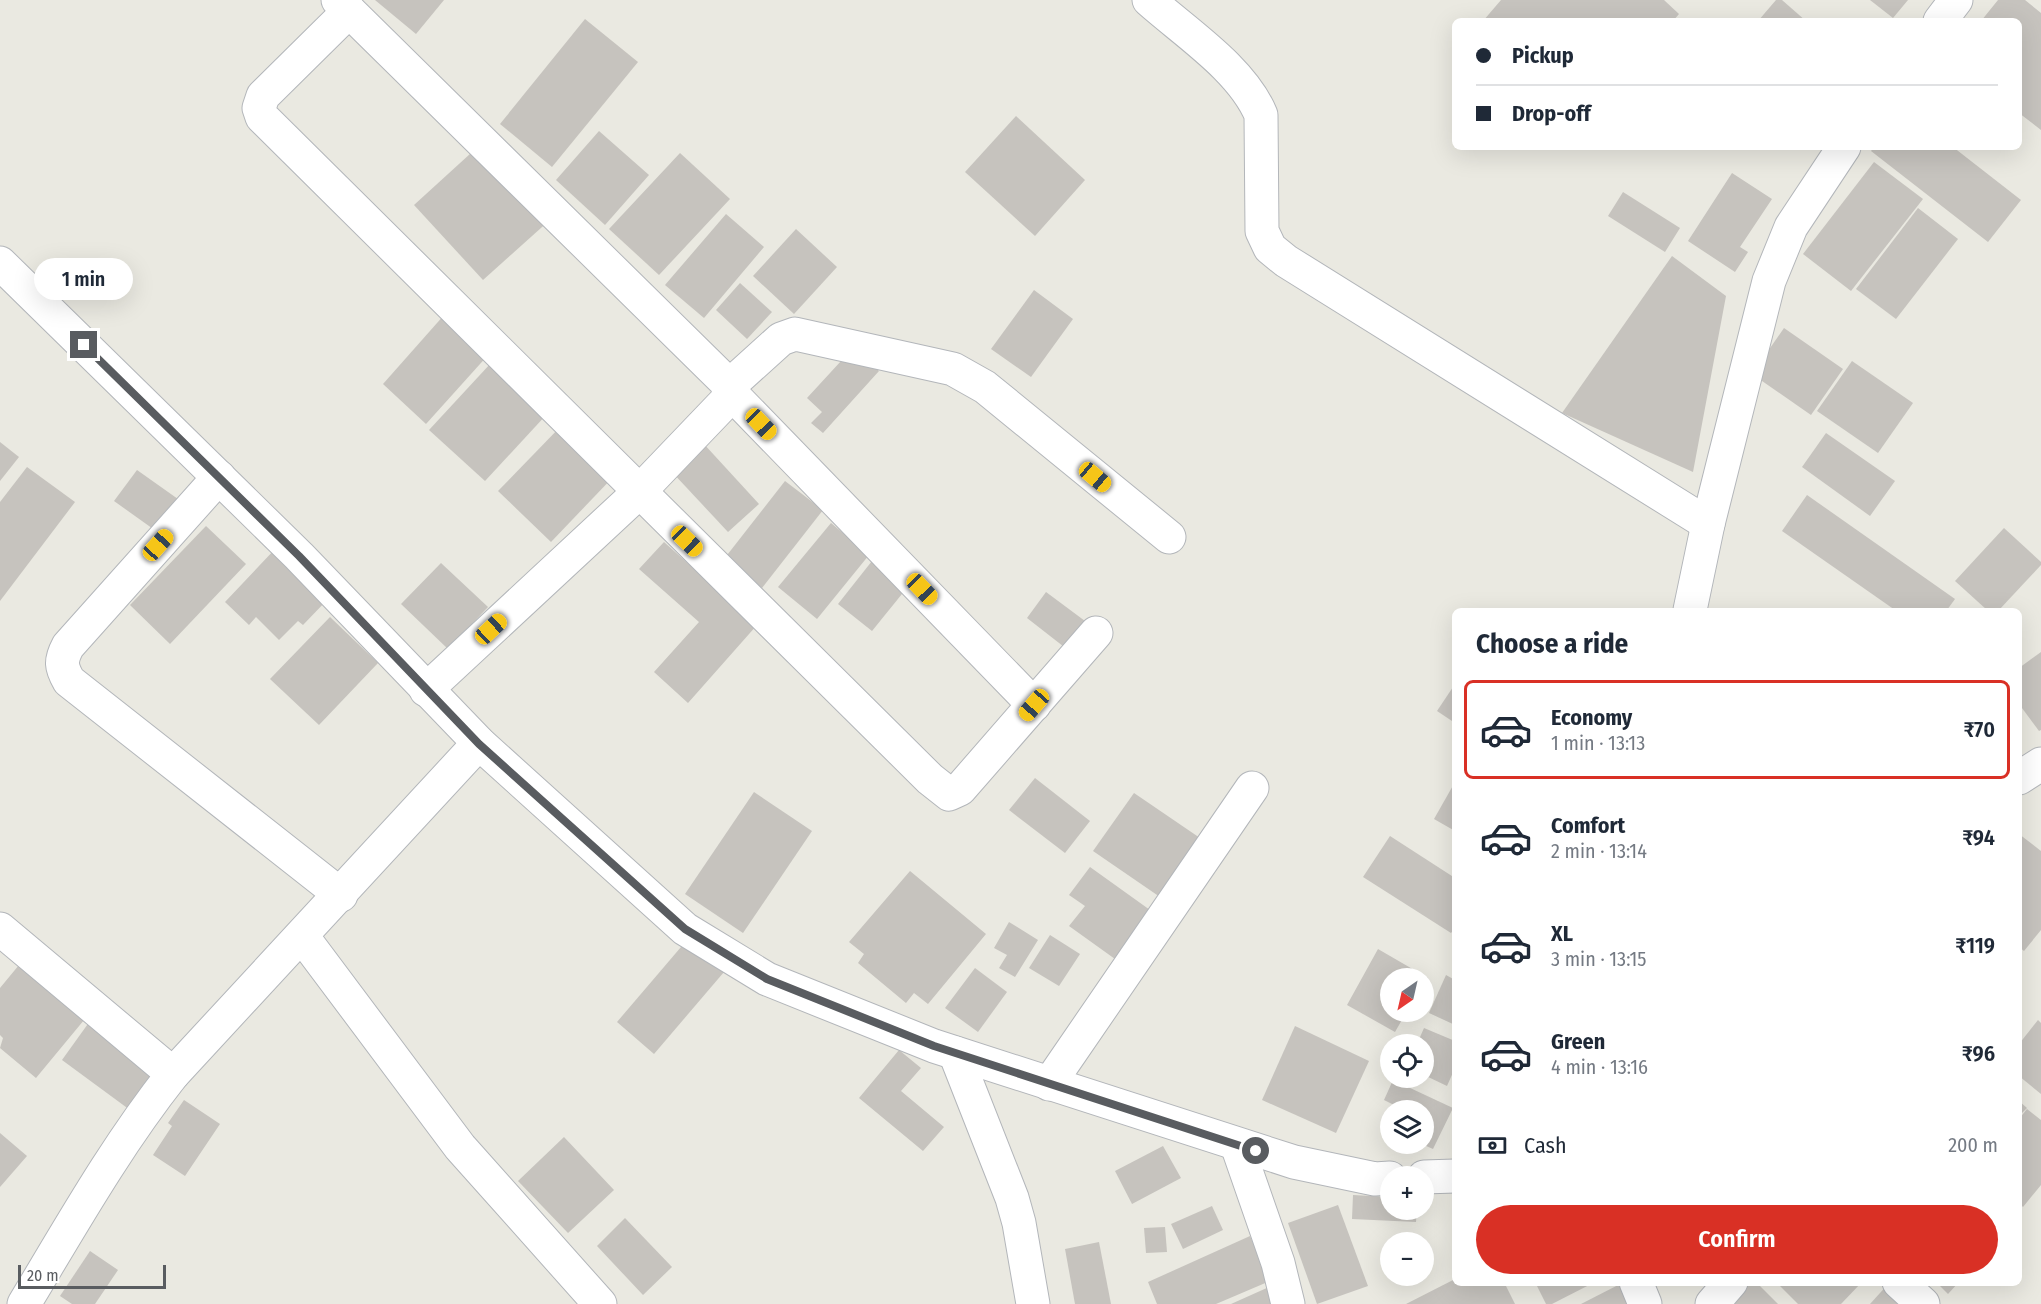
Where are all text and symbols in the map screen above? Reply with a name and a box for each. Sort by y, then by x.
text: Pickup [1512,42,1574,69]
text: Drop-off [1512,100,1591,127]
callout: 1 min [34,258,134,300]
text: 1 min [62,267,105,291]
route end [70,331,97,358]
car [742,405,780,443]
car [1075,459,1115,495]
car [668,522,706,560]
car [139,526,177,564]
car [903,570,941,608]
car [472,610,510,648]
text: Choose a ride [1476,628,1628,660]
car [1015,686,1053,724]
icon: car [1479,703,1533,757]
text: Economy [1551,704,1632,731]
text: ₹70 [1963,716,1995,743]
text: 1 min · 13:13 [1551,731,1645,755]
icon: car [1479,811,1533,865]
text: Comfort [1551,812,1625,839]
text: ₹94 [1962,824,1995,851]
text: 2 min · 13:14 [1551,839,1647,863]
icon: car [1479,919,1533,973]
text: XL [1551,920,1573,947]
text: ₹119 [1955,932,1995,959]
text: 3 min · 13:15 [1551,947,1647,971]
north arrow [1380,968,1434,1022]
map controls [1380,968,1434,1286]
icon: car [1479,1027,1533,1081]
text: Green [1551,1028,1605,1055]
button: locate [1380,1034,1434,1088]
text: ₹96 [1962,1040,1995,1067]
text: 4 min · 13:16 [1551,1055,1648,1079]
button: layers [1380,1100,1434,1154]
icon: cash [1476,1129,1509,1162]
text: Cash [1524,1132,1567,1159]
text: 200 m [1948,1133,1998,1157]
route start [1242,1137,1269,1164]
button: + [1380,1166,1434,1220]
button: Confirm [1476,1205,1998,1274]
button: − [1380,1232,1434,1286]
scale bar [18,1262,166,1290]
text: 20 m [27,1266,58,1285]

